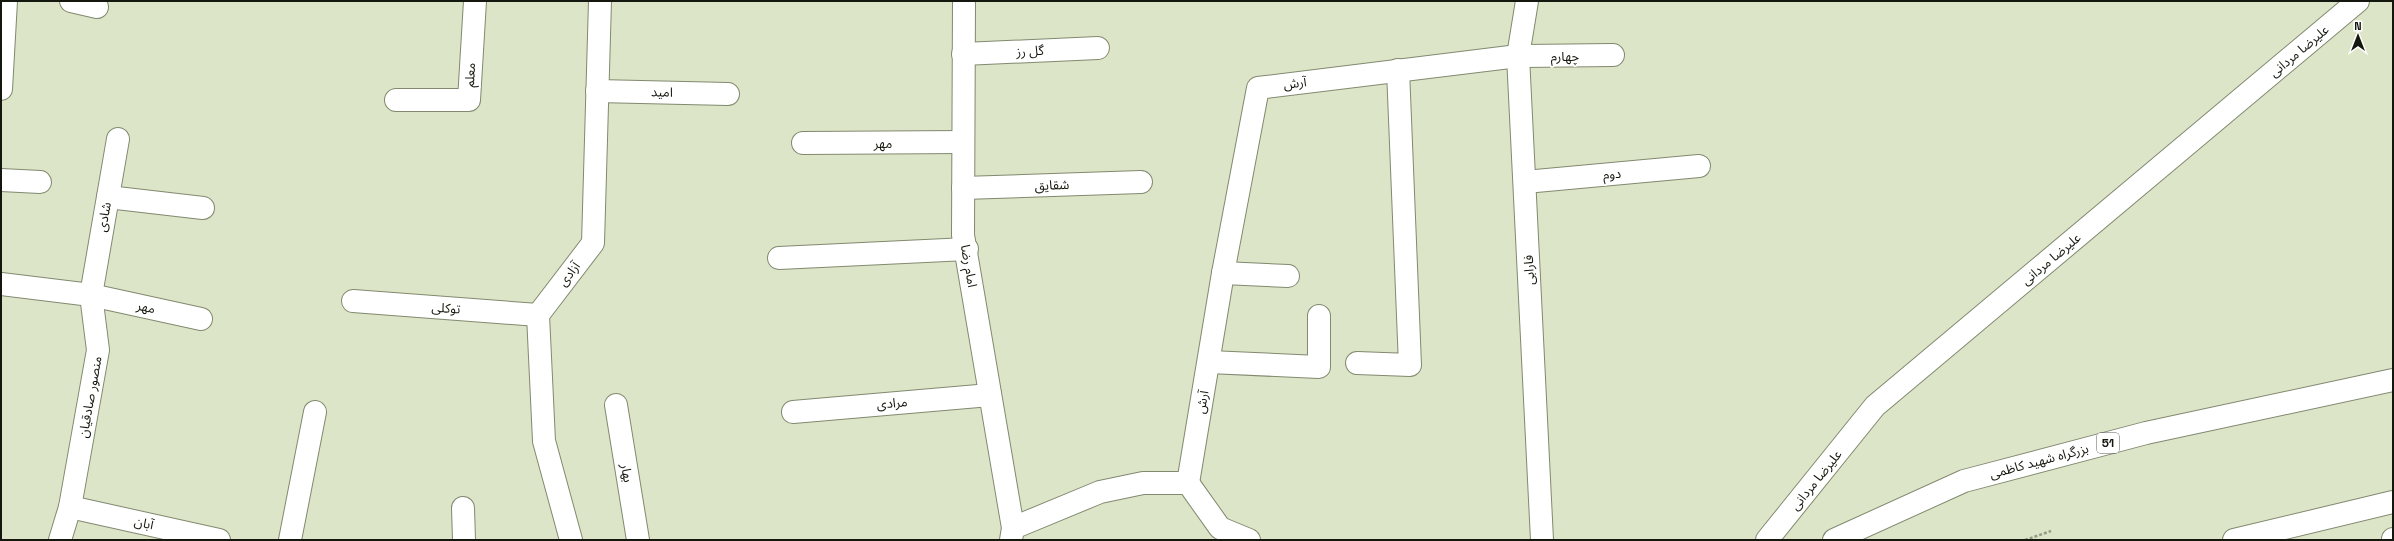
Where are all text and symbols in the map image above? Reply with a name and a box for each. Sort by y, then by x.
north arrow [2338,16,2378,56]
text: N [2354,19,2362,33]
street label: علیرضا مردانی [2266,21,2333,81]
street label: گل رز [1015,42,1045,60]
street label: چهارم [1551,48,1580,66]
street label: معلم [461,62,481,88]
street label: آرش [1282,73,1309,93]
street label: امید [651,83,673,101]
street label: مهر [873,135,892,152]
street label: دوم [1602,165,1622,184]
street label: شقایق [1034,176,1070,194]
street label: شادی [93,201,115,233]
street label: علیرضا مردانی [2018,229,2085,289]
street label: امام رضا [956,243,981,289]
street label: فارابی [1520,254,1538,286]
street label: آزادی [554,257,585,290]
street label: مهر [134,297,157,317]
street label: توکلی [431,299,461,317]
street label: منصور صادقیان [74,355,106,439]
street label: آرش [1192,388,1213,415]
street label: مرادی [876,393,908,413]
road number: 51 [2097,433,2119,453]
street label: بزرگراه شهید کاظمی [1988,440,2090,482]
street label: علیرضا مردانی [1786,446,1846,514]
street label: بهار [617,461,637,484]
street label: آبان [133,513,156,534]

